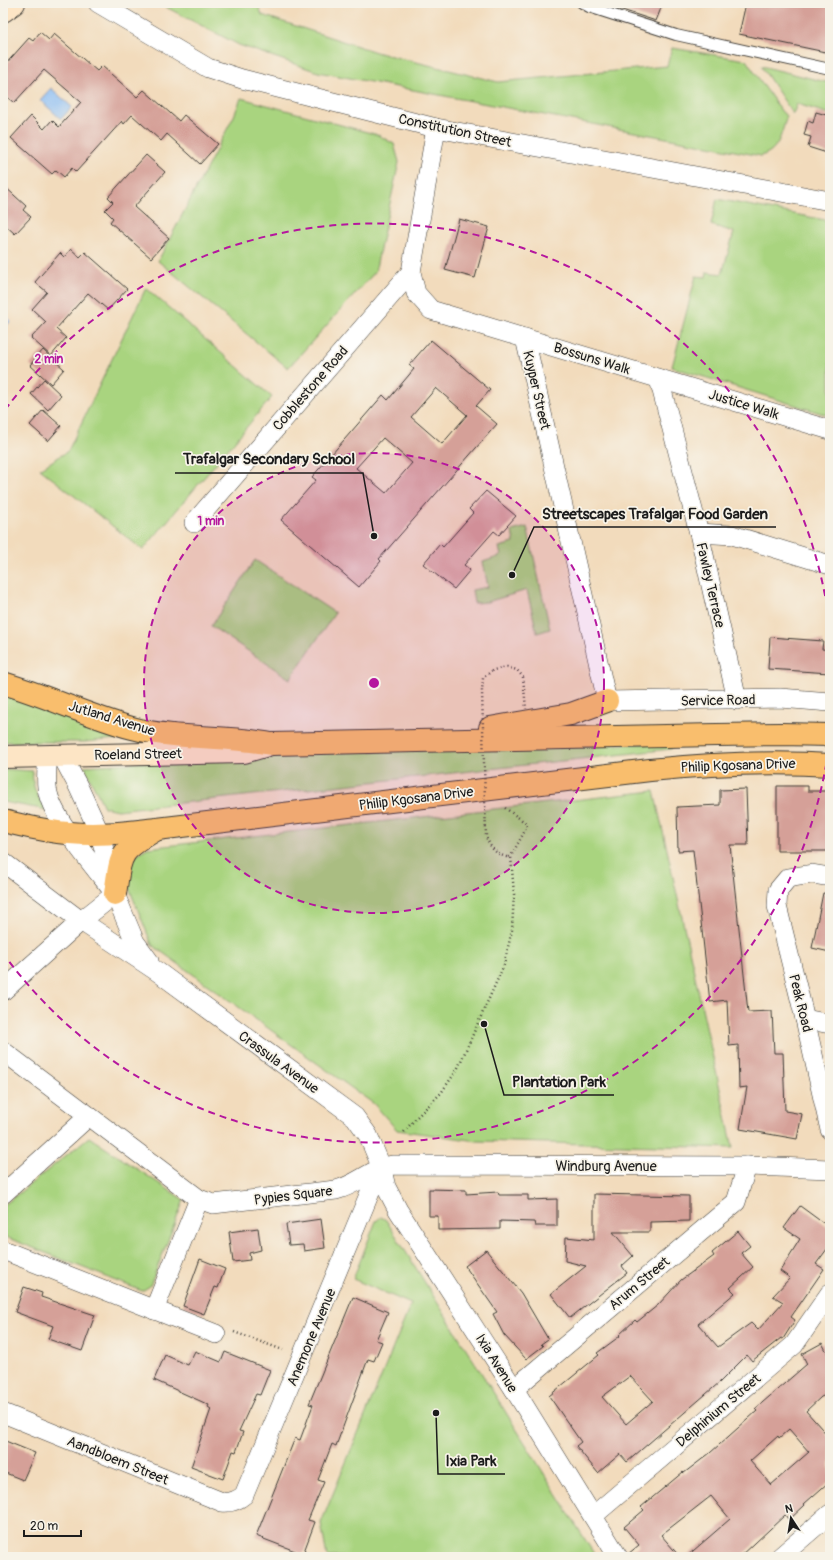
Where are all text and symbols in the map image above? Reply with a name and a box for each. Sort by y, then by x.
street label: Constitution Street [397,110,513,151]
street label: Bossuns Walk [551,339,632,378]
street label: Cobblestone Road [269,343,352,434]
street label: Kuyper Street [519,349,554,432]
text: 2 min [35,352,64,367]
street label: Justice Walk [707,386,781,423]
callout: Trafalgar Secondary School [175,446,363,473]
text: Trafalgar Secondary School [182,450,355,469]
callout: Streetscapes Trafalgar Food Garden [534,500,776,527]
text: Streetscapes Trafalgar Food Garden [542,505,768,524]
text: 1 min [198,514,225,529]
street label: Fawley Terrace [692,541,729,630]
centre of rings [367,676,381,690]
street label: Service Road [680,691,756,710]
street label: Jutland Avenue [66,697,157,740]
street label: Roeland Street [94,745,182,764]
street label: Philip Kgosana Drive [680,755,796,776]
street label: Philip Kgosana Drive [358,783,474,814]
street label: Peak Road [785,972,816,1034]
street label: Crassula Avenue [235,1028,322,1097]
callout: Plantation Park [504,1068,614,1095]
text: Plantation Park [512,1073,607,1092]
street label: Windburg Avenue [555,1158,657,1175]
street label: Pypies Square [253,1182,333,1209]
street label: Arum Street [605,1253,673,1314]
street label: Anemone Avenue [283,1286,340,1389]
street label: Ixia Avenue [472,1331,521,1396]
street label: Delphinium Street [673,1370,764,1451]
street label: Aandbloem Street [65,1432,171,1489]
callout: Ixia Park [438,1447,505,1474]
text: Ixia Park [446,1452,497,1471]
north arrow [771,1498,811,1538]
text: N [784,1501,795,1516]
scale bar [24,1512,81,1538]
text: 20 m [30,1519,59,1534]

